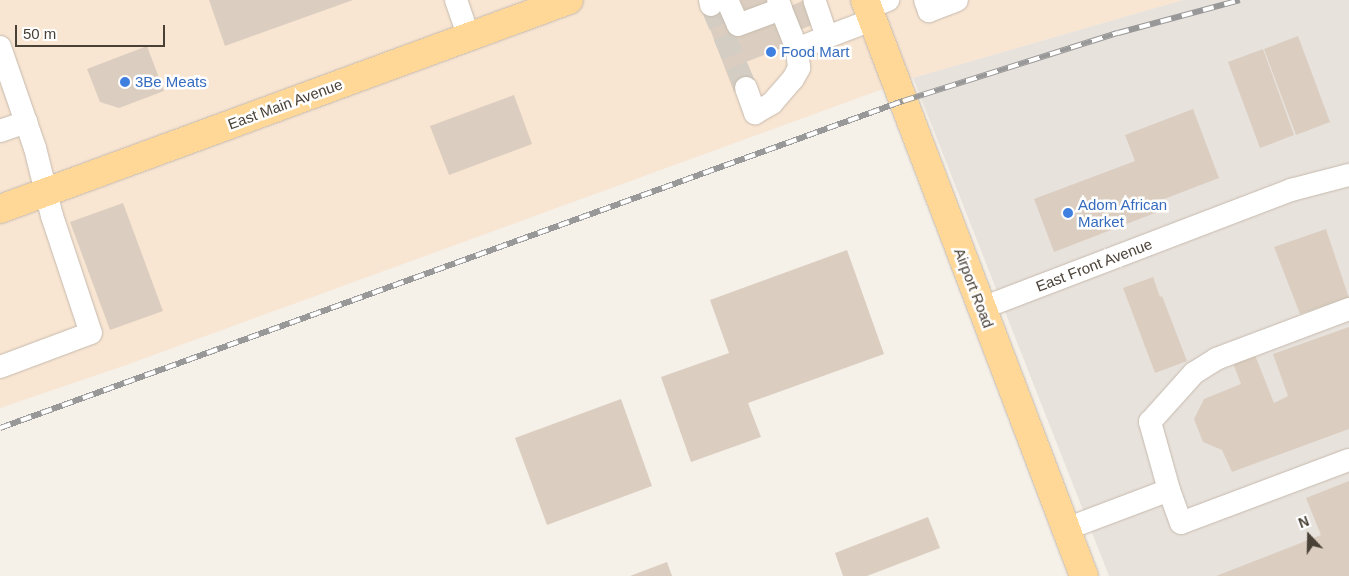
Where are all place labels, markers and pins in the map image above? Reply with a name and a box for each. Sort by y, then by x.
place label: Food Mart [781,43,849,61]
marker: Food Mart [765,46,777,58]
place label: 3Be Meats [135,73,207,91]
marker: 3Be Meats [119,76,131,88]
place label: Adom African Market [1078,195,1168,230]
marker: Adom African Market [1062,207,1074,219]

